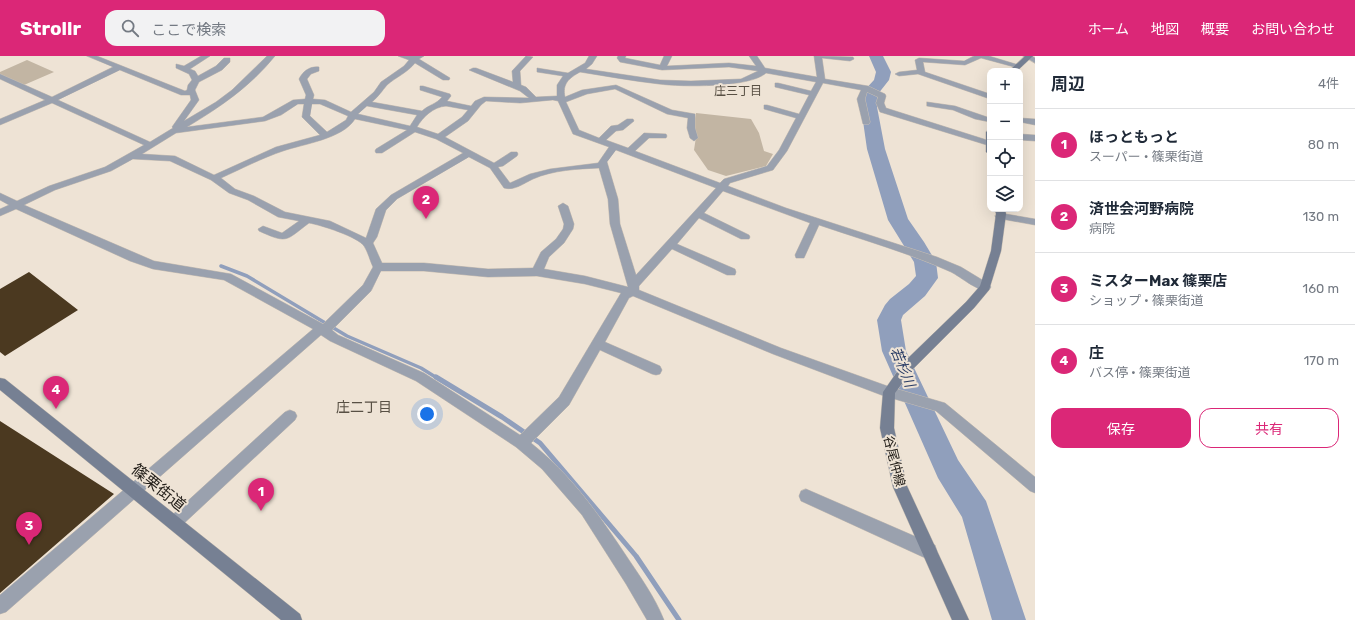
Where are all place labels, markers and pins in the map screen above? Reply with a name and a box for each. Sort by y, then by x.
pin: 2 [413,186,439,219]
pin: 4 [43,376,69,409]
pin: 1 [248,478,274,511]
pin: 3 [16,512,42,545]

